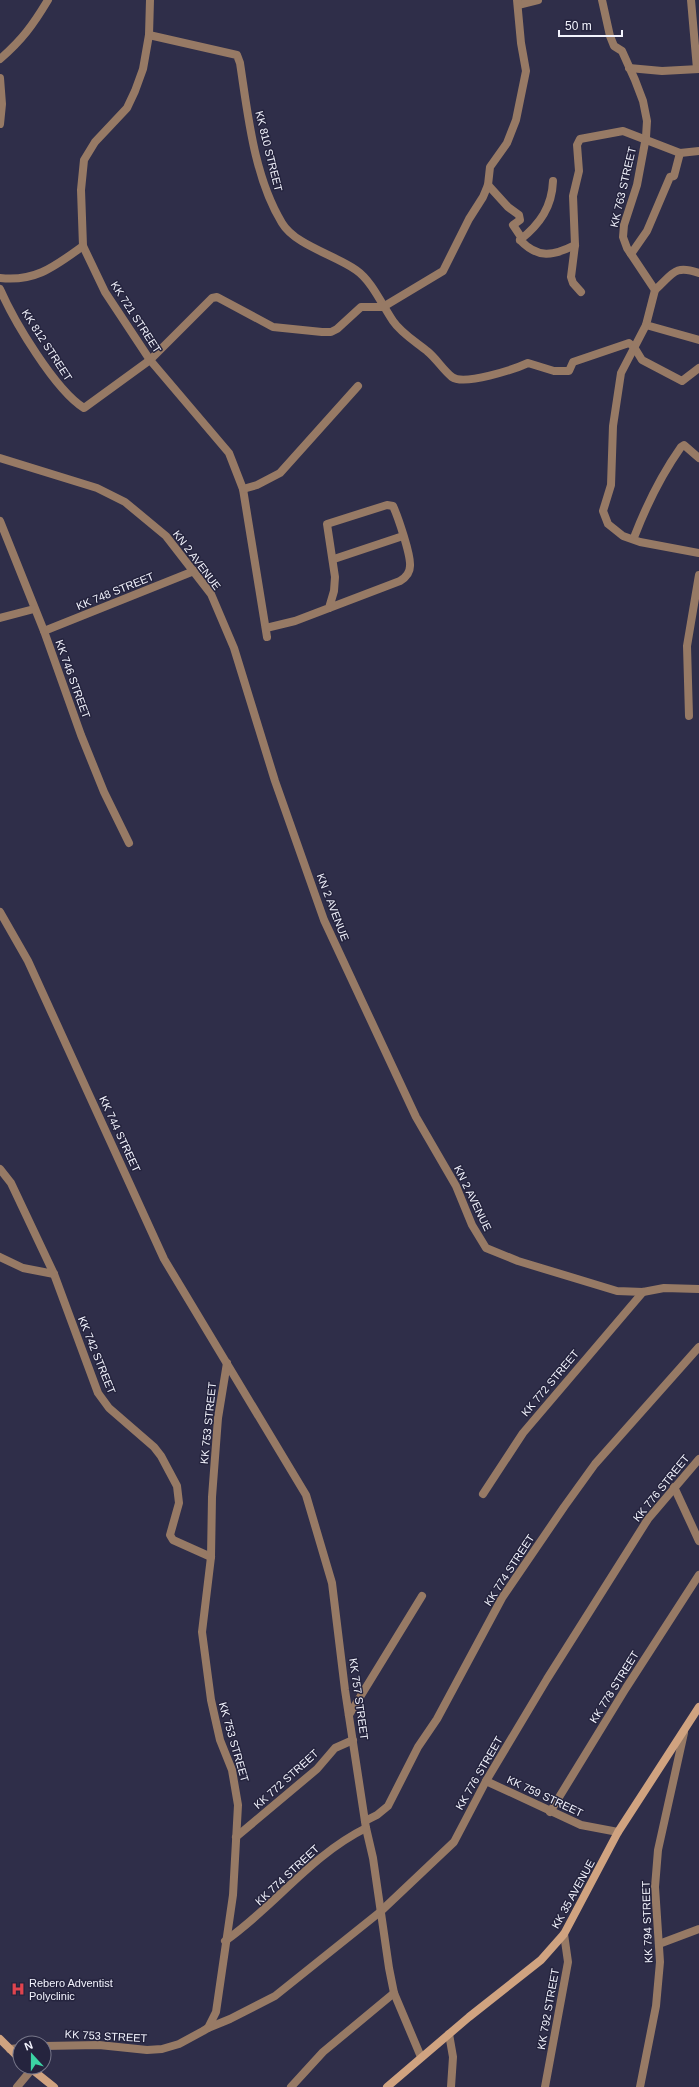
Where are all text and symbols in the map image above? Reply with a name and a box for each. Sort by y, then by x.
scale bar [559,12,622,38]
text: 50 m [565,19,592,33]
street label: KK 810 STREET [253,110,285,193]
street label: KK 763 STREET [608,145,638,229]
street label: KK 721 STREET [108,279,164,355]
street label: KK 812 STREET [19,307,75,383]
street label: KN 2 AVENUE [171,528,223,592]
street label: KK 748 STREET [74,570,156,612]
street label: KK 746 STREET [53,638,93,720]
street label: KN 2 AVENUE [315,872,351,942]
street label: KK 744 STREET [97,1094,143,1174]
street label: KN 2 AVENUE [452,1163,494,1233]
street label: KK 742 STREET [76,1314,118,1396]
street label: KK 772 STREET [519,1347,581,1418]
street label: KK 753 STREET [198,1381,218,1465]
street label: KK 776 STREET [630,1452,692,1524]
street label: KK 774 STREET [481,1532,537,1608]
street label: KK 778 STREET [587,1649,641,1725]
street label: KK 757 STREET [347,1657,371,1741]
street label: KK 753 STREET [217,1701,251,1784]
street label: KK 776 STREET [453,1734,505,1812]
street label: KK 772 STREET [251,1747,321,1811]
street label: KK 759 STREET [505,1773,585,1819]
street label: KK 774 STREET [253,1842,321,1908]
street label: KK 35 AVENUE [549,1857,597,1931]
street label: KK 794 STREET [640,1880,654,1963]
street label: KK 792 STREET [535,1967,561,2051]
place label: Rebero Adventist Polyclinic [29,1977,113,2002]
hospital icon: Rebero Adventist Polyclinic [10,1981,26,1997]
street label: KK 753 STREET [64,2028,148,2044]
north arrow [12,2035,52,2075]
text: N [23,2039,34,2053]

